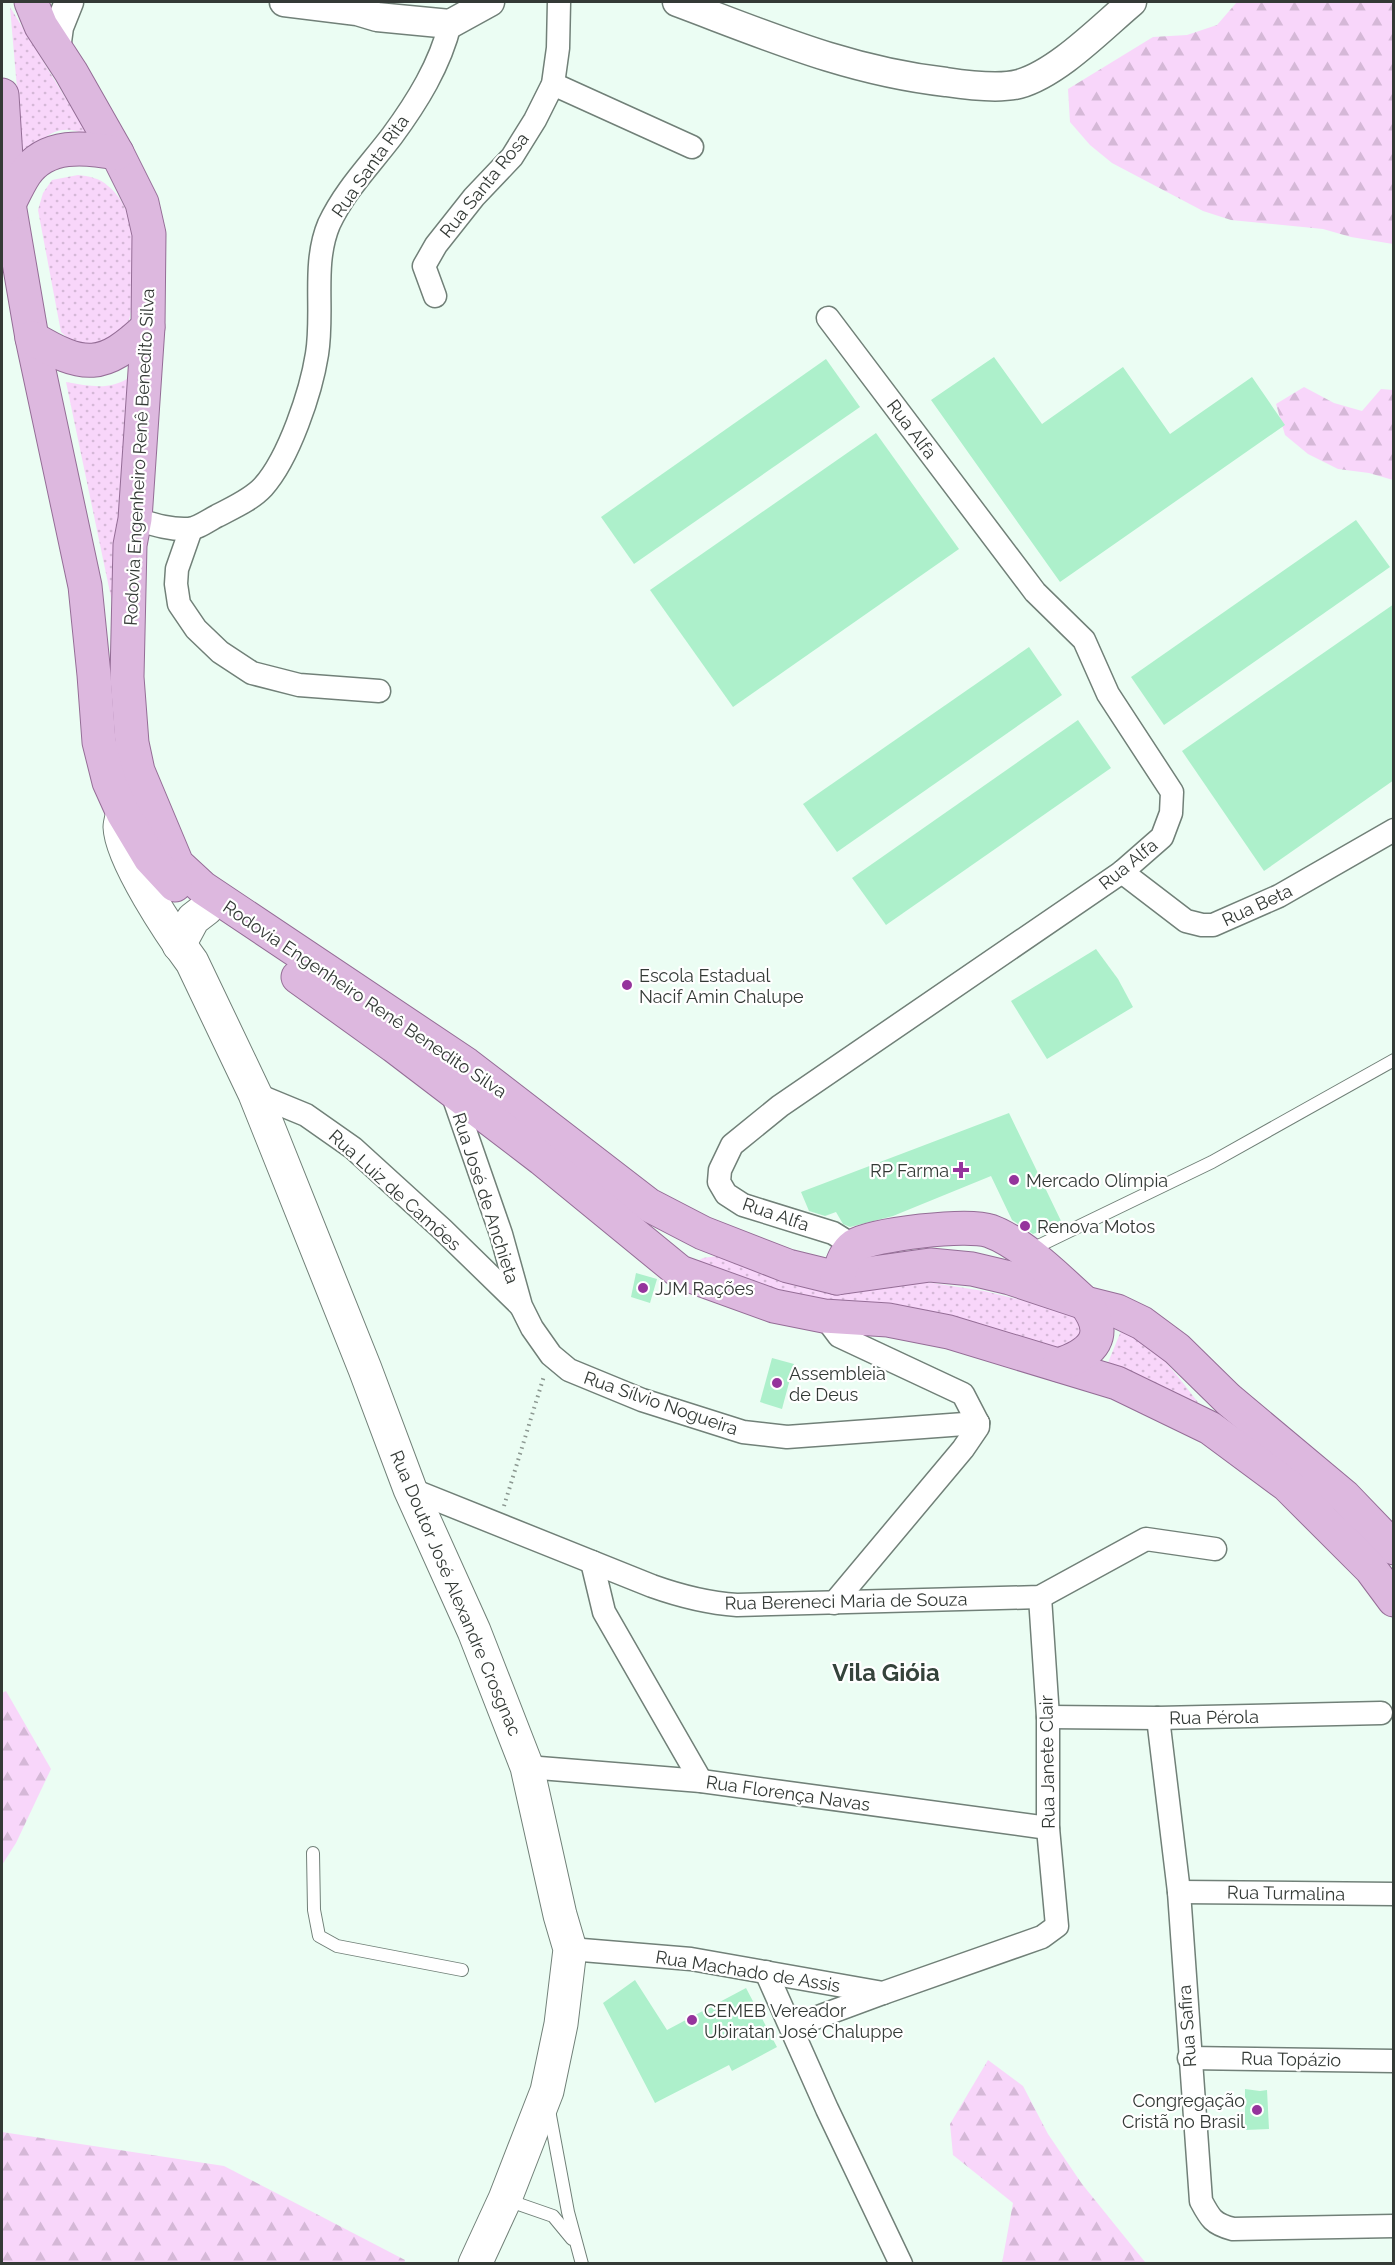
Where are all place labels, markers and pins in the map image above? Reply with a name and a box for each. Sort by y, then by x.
place label: Escola Estadual Nacif Amin Chalupe [639,965,804,1007]
marker: Escola Estadual Nacif Amin Chalupe [620,978,634,992]
place label: RP Farma [870,1160,949,1181]
marker: RP Farma [954,1163,968,1177]
place label: Mercado Olímpia [1026,1170,1168,1191]
marker: Mercado Olímpia [1007,1173,1021,1187]
place label: Renova Motos [1037,1216,1155,1237]
marker: Renova Motos [1018,1219,1032,1233]
place label: JJM Rações [655,1278,754,1299]
marker: JJM Rações [636,1281,650,1295]
place label: Assembleia de Deus [789,1363,886,1405]
marker: Assembleia de Deus [770,1376,784,1390]
place label: CEMEB Vereador Ubiratan José Chaluppe [704,2000,904,2042]
marker: CEMEB Vereador Ubiratan José Chaluppe [685,2013,699,2027]
place label: Congregação Cristã no Brasil [1122,2090,1245,2132]
marker: Congregação Cristã no Brasil [1250,2103,1264,2117]

